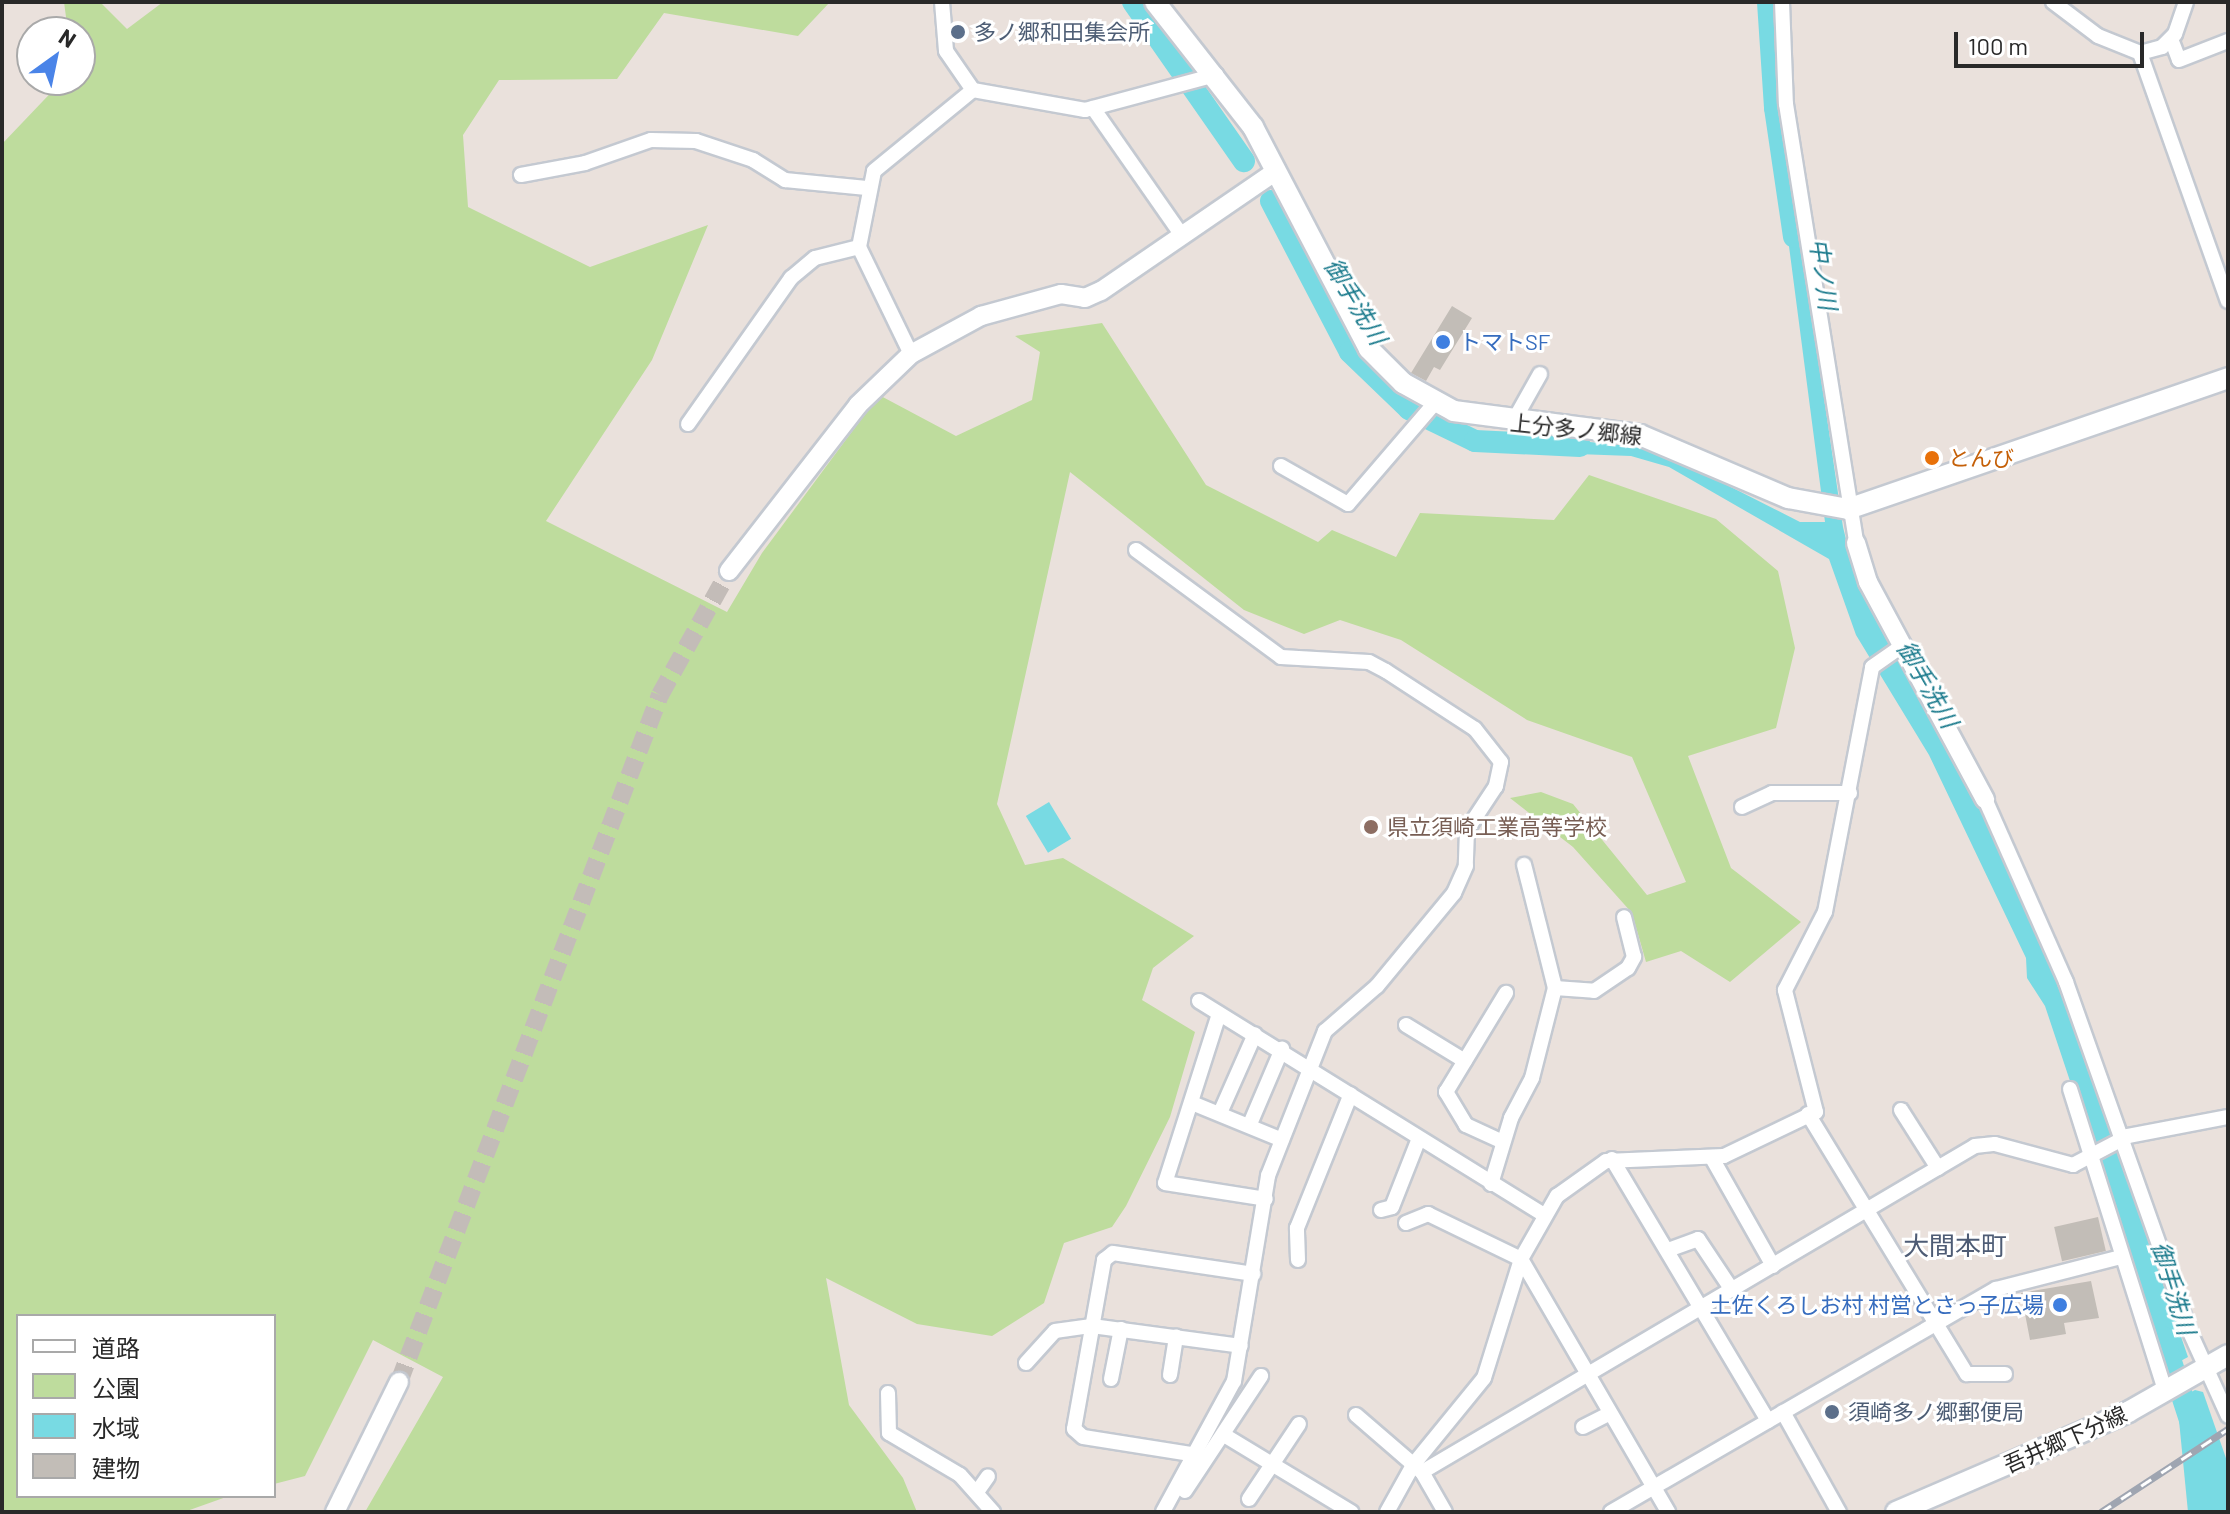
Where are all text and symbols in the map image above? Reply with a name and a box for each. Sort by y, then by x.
north arrow [16,16,96,96]
scale bar [1958,16,2148,66]
place label: 多ノ郷和田集会所 [974,19,1150,45]
text: N [55,23,81,52]
marker: 多ノ郷和田集会所 [949,23,967,41]
text: 100 m [1968,31,2028,60]
water label: 中ノ川 [1805,236,1843,312]
water label: 御手洗川 [1319,252,1393,350]
place label: トマトSF [1459,329,1550,355]
marker: トマトSF [1434,333,1452,351]
street label: 上分多ノ郷線 [1509,409,1643,449]
place label: とんび [1948,445,2014,471]
marker: とんび [1923,449,1941,467]
water label: 御手洗川 [1892,635,1964,733]
place label: 県立須崎工業高等学校 [1387,814,1607,840]
marker: 県立須崎工業高等学校 [1362,818,1380,836]
district label: 大間本町 [1903,1229,2007,1261]
water label: 御手洗川 [2146,1238,2202,1338]
place label: 土佐くろしお村 村営とさっ子広場 [1710,1292,2044,1318]
marker: 土佐くろしお村 村営とさっ子広場 [2051,1296,2069,1314]
legend [16,1314,276,1498]
text: 道路 [92,1333,140,1362]
text: 公園 [92,1373,140,1402]
place label: 須崎多ノ郷郵便局 [1848,1399,2024,1425]
street label: 吾井郷下分線 [1999,1400,2131,1478]
marker: 須崎多ノ郷郵便局 [1823,1403,1841,1421]
text: 水域 [92,1413,140,1442]
text: 建物 [92,1453,140,1482]

